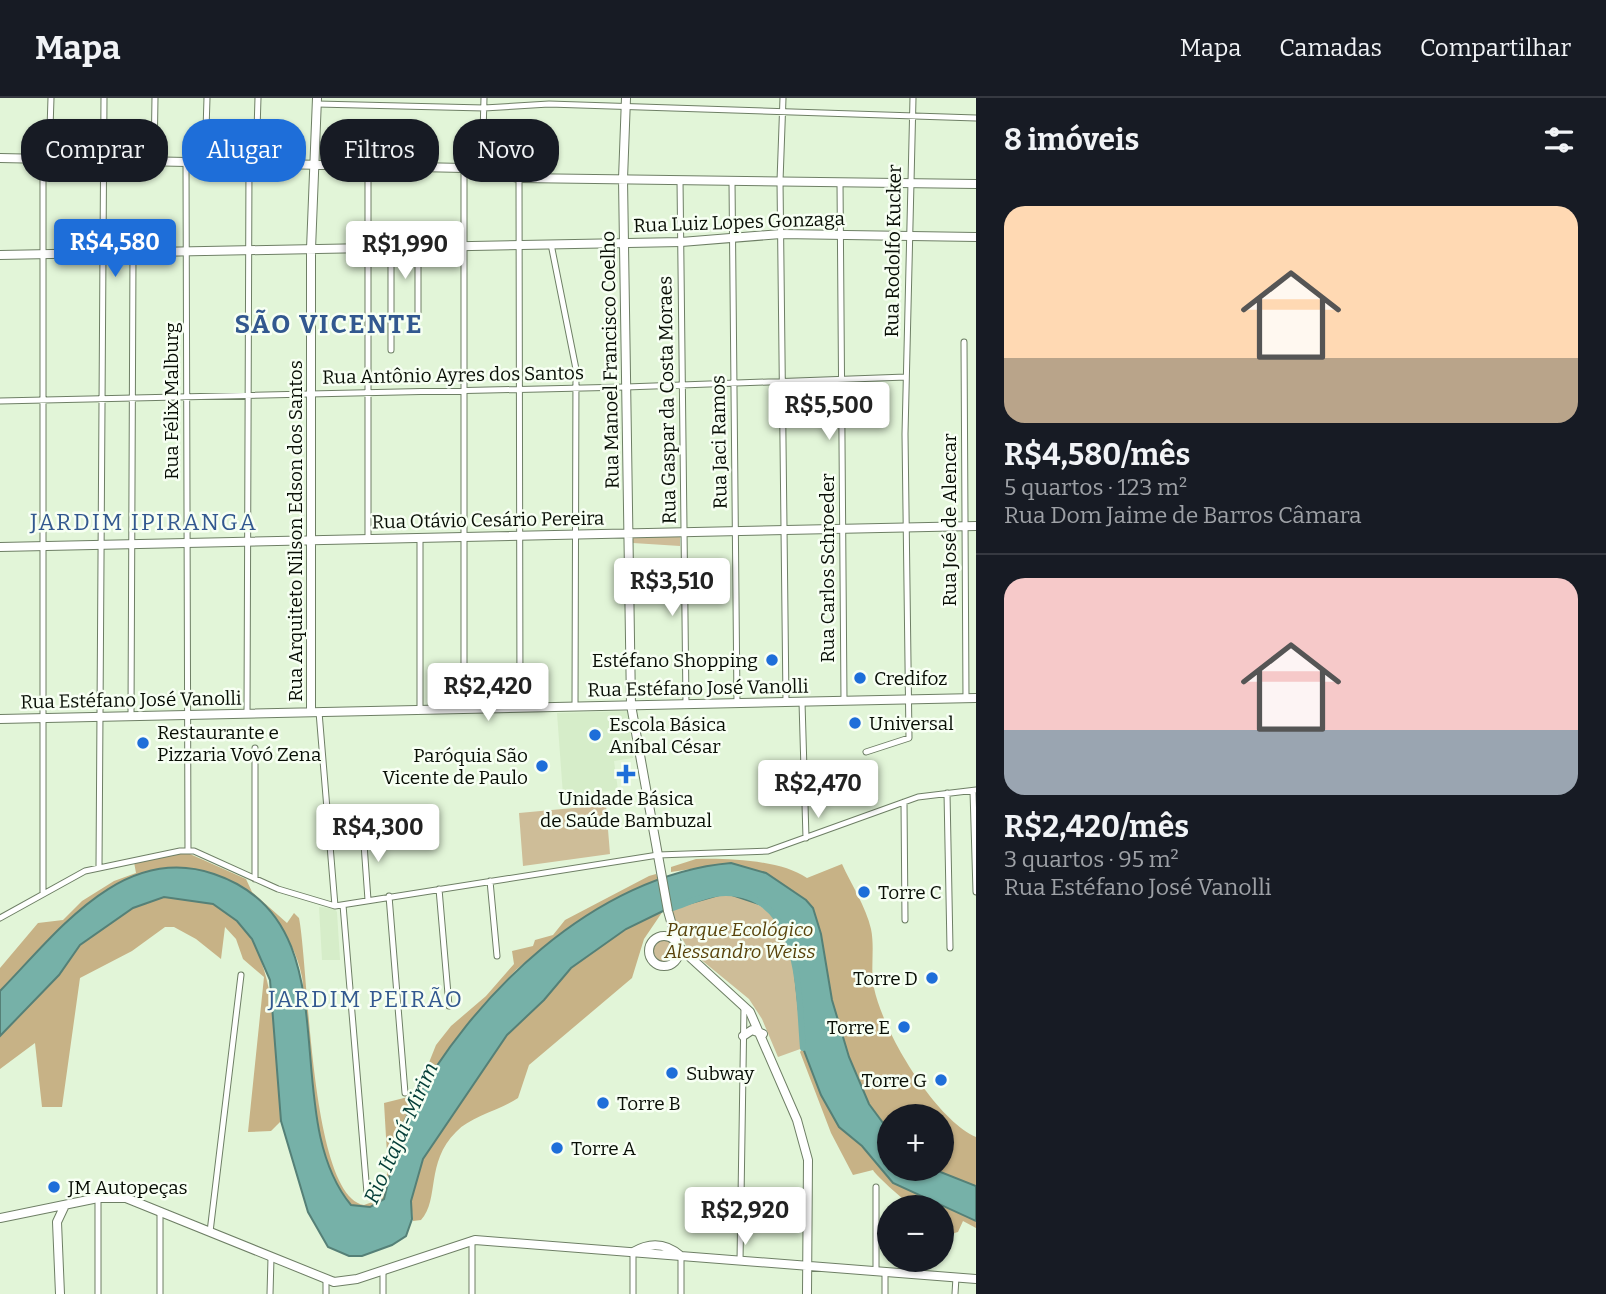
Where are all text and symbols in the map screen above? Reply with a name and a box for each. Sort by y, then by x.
text: Mapa [35,28,120,68]
text: Mapa [1180,34,1241,62]
text: Camadas [1279,34,1382,62]
text: Compartilhar [1420,34,1571,62]
chip: Comprar [21,119,168,182]
chip: Alugar [182,119,306,182]
chip: Filtros [320,119,439,182]
chip: Novo [453,119,559,182]
icon: filters [1540,121,1578,159]
text: 8 imóveis [1004,122,1139,158]
street label: Rua Rodolfo Kucker [880,164,906,338]
street label: Rua Luiz Lopes Gonzaga [633,207,846,237]
pin: R$4,580 [50,220,180,279]
pin: R$1,990 [340,222,470,281]
text: R$4,580 [70,228,160,256]
text: R$1,990 [362,230,448,258]
street label: Rua Manoel Francisco Coelho [596,231,624,489]
icon: home [1228,252,1354,378]
street label: Rua Gaspar da Costa Moraes [653,276,681,524]
district label: SÃO VICENTE [234,309,424,340]
street label: Rua Félix Malburg [160,322,183,480]
street label: Rua Arquiteto Nilson Edson dos Santos [284,360,307,702]
street label: Rua Antônio Ayres dos Santos [322,361,584,389]
street label: Rua Jaci Ramos [706,375,732,509]
pin: R$5,500 [764,382,894,442]
text: R$5,500 [785,391,873,419]
street label: Rua José de Alencar [938,433,961,607]
text: R$4,580/mês [1004,437,1190,473]
street label: Rua Carlos Schroeder [816,473,839,663]
text: 5 quartos · 123 m² [1004,473,1187,501]
text: Rua Dom Jaime de Barros Câmara [1004,501,1362,529]
street label: Rua Otávio Cesário Pereira [371,506,605,534]
district label: JARDIM IPIRANGA [29,508,258,536]
pin: R$3,510 [607,559,737,618]
text: R$3,510 [630,567,714,595]
icon: home [1228,624,1354,750]
place label: Estéfano Shopping [592,649,758,672]
marker: Estéfano Shopping [764,652,780,668]
pin: R$2,420 [423,664,553,723]
place label: Credifoz [874,667,947,690]
marker: Credifoz [852,670,868,686]
text: R$2,420 [444,672,532,700]
street label: Rua Estéfano José Vanolli [587,675,809,701]
street label: Rua Estéfano José Vanolli [20,687,242,713]
place label: Universal [869,712,954,735]
place label: Escola Básica Aníbal César [609,713,727,758]
marker: Universal [847,715,863,731]
place label: Restaurante e Pizzaria Vovó Zena [157,721,322,766]
marker: Escola Básica Aníbal César [587,727,603,743]
marker: Restaurante e Pizzaria Vovó Zena [135,735,151,751]
place label: Paróquia São Vicente de Paulo [383,744,528,789]
marker: Paróquia São Vicente de Paulo [534,758,550,774]
pin: R$2,470 [753,760,883,820]
marker: Unidade Básica de Saúde Bambuzal [616,764,636,784]
text: R$2,470 [774,769,862,797]
place label: Unidade Básica de Saúde Bambuzal [540,787,712,832]
pin: R$4,300 [313,804,443,864]
text: R$2,420/mês [1004,809,1189,845]
text: R$4,300 [332,813,424,841]
text: 3 quartos · 95 m² [1004,845,1179,873]
text: Rua Estéfano José Vanolli [1004,873,1272,901]
place label: Torre C [878,881,942,904]
marker: Torre C [856,884,872,900]
park label: Parque Ecológico Alessandro Weiss [663,918,816,963]
place label: Torre D [853,967,918,990]
marker: Torre D [924,970,940,986]
district label: JARDIM PEIRÃO [267,985,464,1013]
place label: Torre E [827,1016,890,1039]
marker: Torre E [896,1019,912,1035]
water label: Rio Itajaí-Mirim [358,1058,444,1208]
place label: Subway [686,1062,755,1085]
marker: Subway [664,1065,680,1081]
place label: Torre G [862,1069,927,1092]
marker: Torre G [933,1072,949,1088]
place label: Torre B [617,1092,681,1115]
marker: Torre B [595,1095,611,1111]
map controls [877,1104,954,1272]
button: + [877,1104,954,1181]
place label: Torre A [571,1137,636,1160]
marker: Torre A [549,1140,565,1156]
place label: JM Autopeças [67,1176,188,1199]
marker: JM Autopeças [46,1179,62,1195]
pin: R$2,920 [680,1188,810,1247]
button: − [877,1195,954,1272]
text: R$2,920 [701,1196,789,1224]

